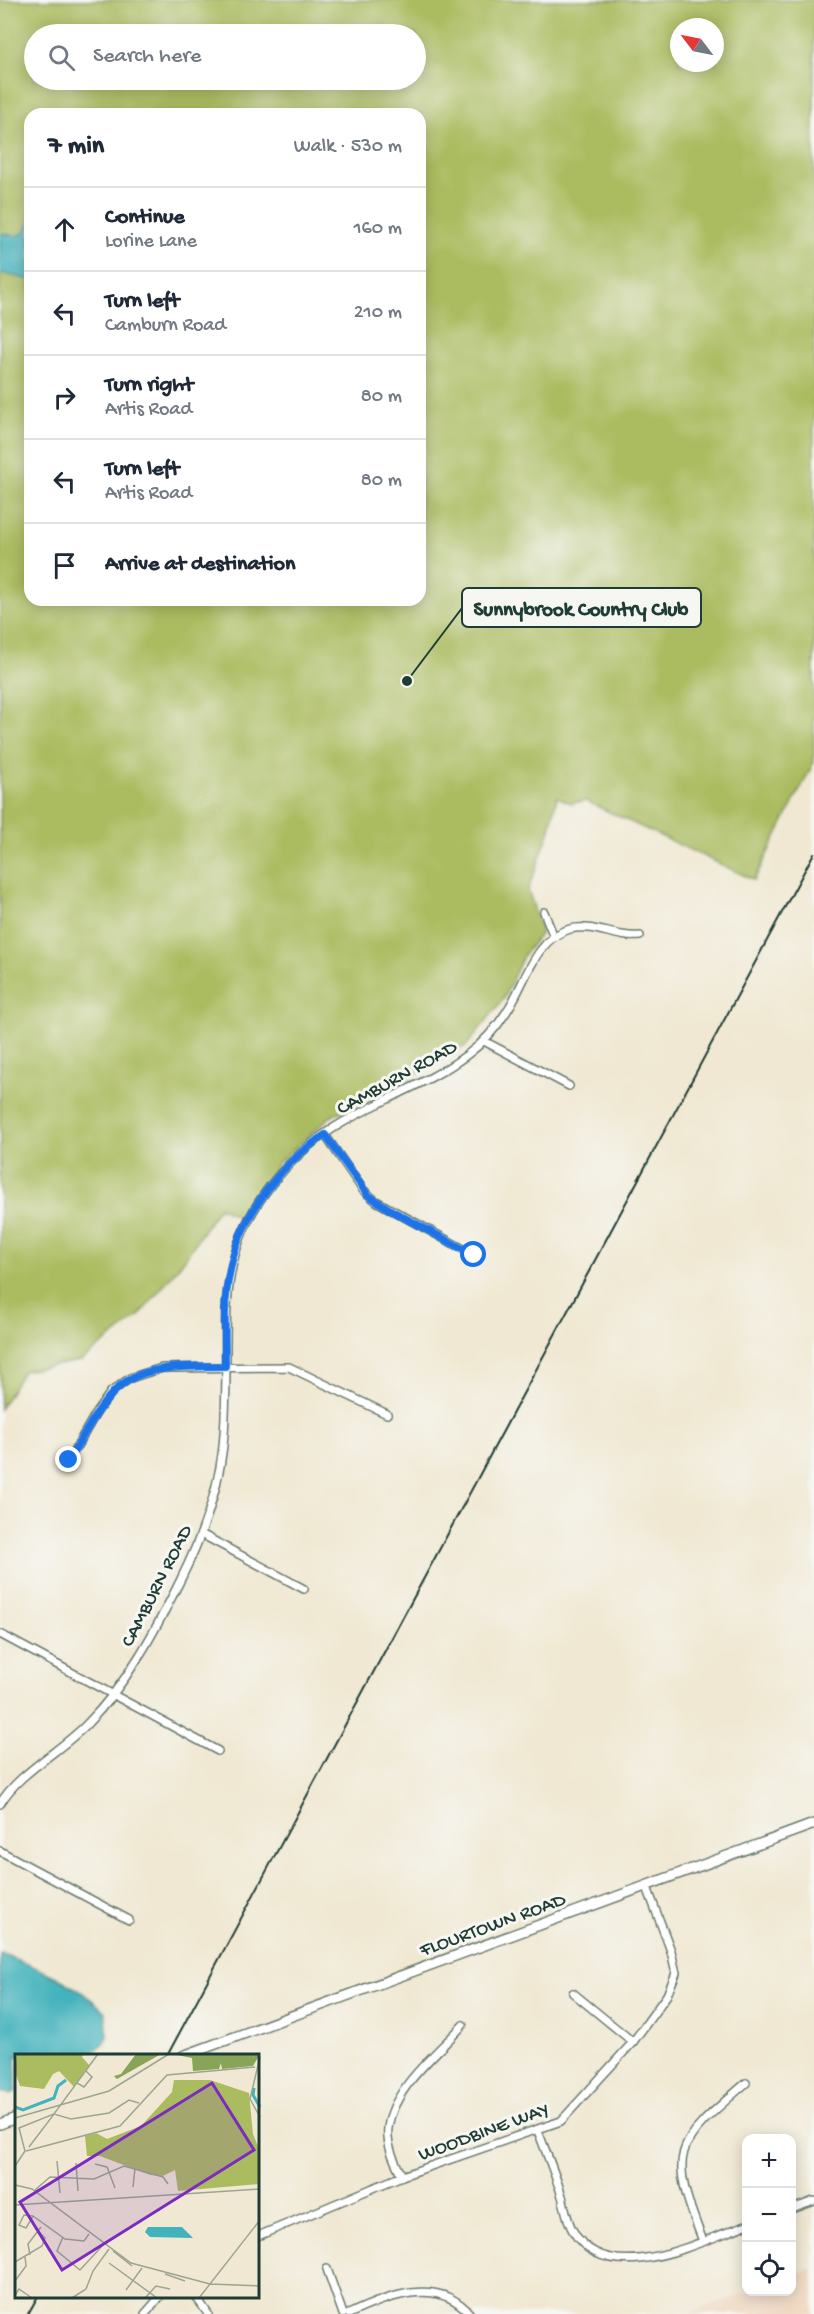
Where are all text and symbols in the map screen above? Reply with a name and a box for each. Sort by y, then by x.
north arrow [670,18,724,72]
search box [24,24,426,90]
icon: search [45,41,78,74]
text: Search here [93,44,201,70]
text: 7 min [48,132,104,163]
text: Walk · 530 m [294,136,402,159]
text: Continue [105,205,185,231]
icon: ahead [48,213,81,246]
text: 160 m [353,218,402,241]
text: Lorine Lane [105,231,197,254]
text: Turn left [105,289,179,315]
icon: left [48,297,81,330]
text: 210 m [354,302,402,325]
text: Camburn Road [105,315,226,338]
text: Turn right [105,373,193,399]
icon: right [48,381,81,414]
text: 80 m [361,386,402,409]
text: Artis Road [105,399,192,422]
text: Turn left [105,457,179,483]
icon: left [48,465,81,498]
text: 80 m [361,470,402,493]
text: Artis Road [105,483,192,506]
icon: arrive [48,549,81,582]
text: Arrive at destination [105,552,295,578]
callout: Sunnybrook Country Club [462,588,701,627]
text: Sunnybrook Country Club [474,599,688,624]
street label: CAMBURN ROAD [334,1036,463,1122]
route start [460,1241,486,1267]
route end [55,1446,81,1472]
street label: CAMBURN ROAD [117,1521,199,1651]
street label: FLOURTOWN ROAD [416,1889,570,1964]
inset map [15,2054,260,2299]
street label: WOODBINE WAY [416,2099,553,2168]
map controls [742,2134,796,2296]
button: + [742,2134,796,2188]
button: − [742,2188,796,2242]
button: locate [742,2242,796,2296]

